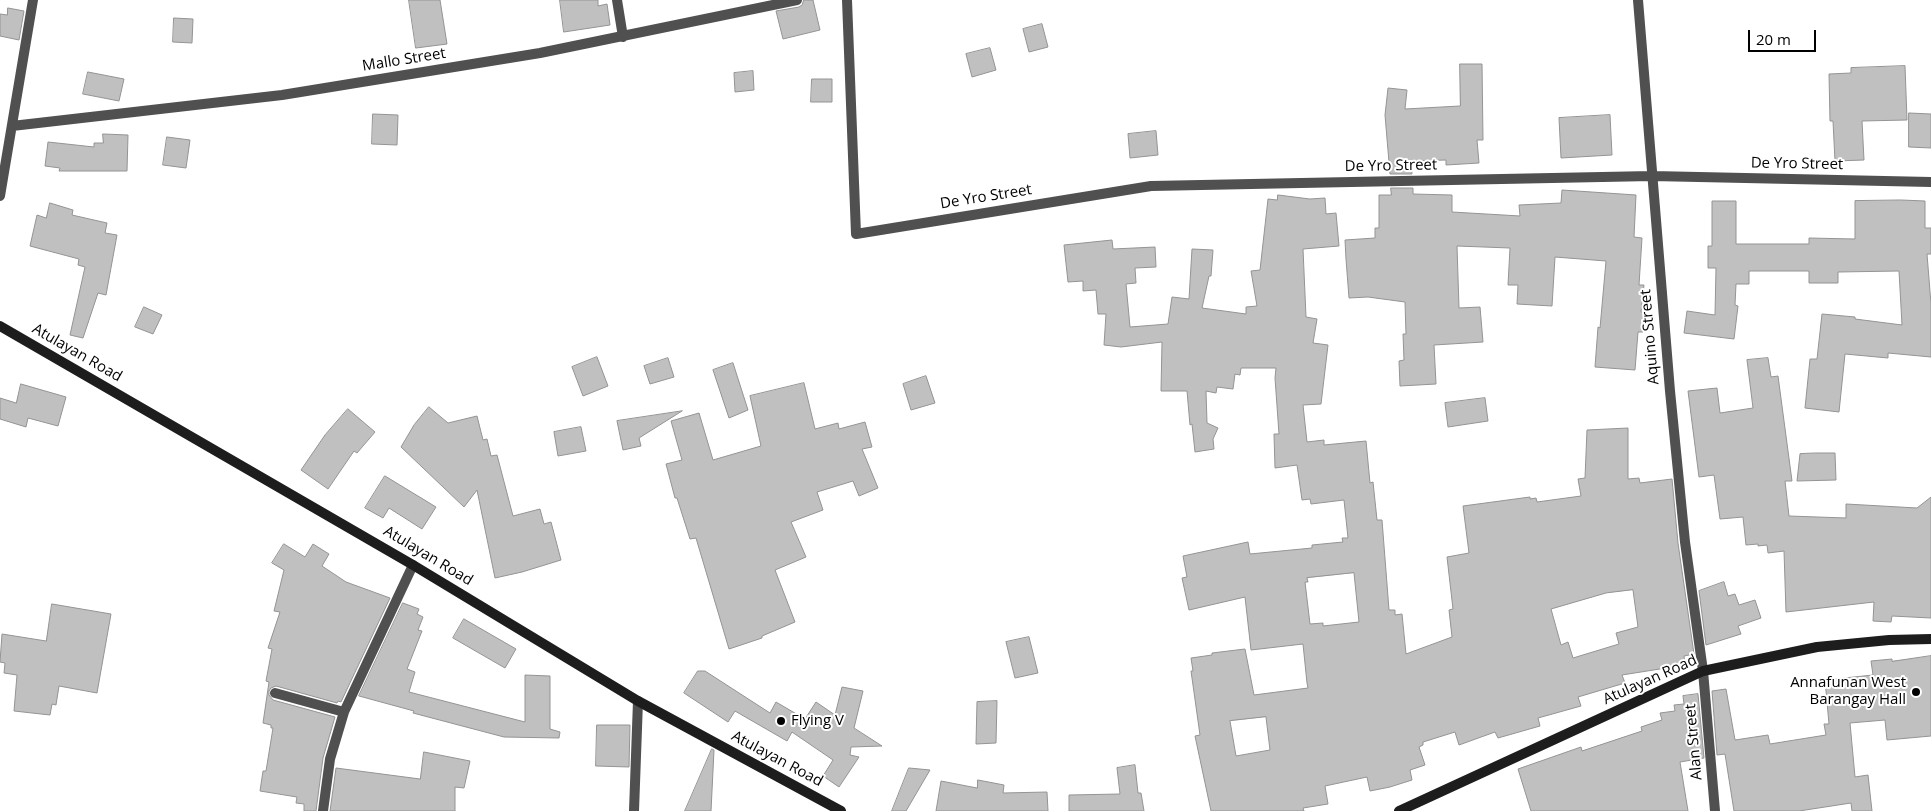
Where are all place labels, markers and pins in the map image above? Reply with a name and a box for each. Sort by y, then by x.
place label: Annafunan West Barangay Hall [1790,674,1906,709]
marker: Annafunan West Barangay Hall [1910,686,1922,698]
place label: Flying V [791,712,844,730]
marker: Flying V [775,715,787,727]

